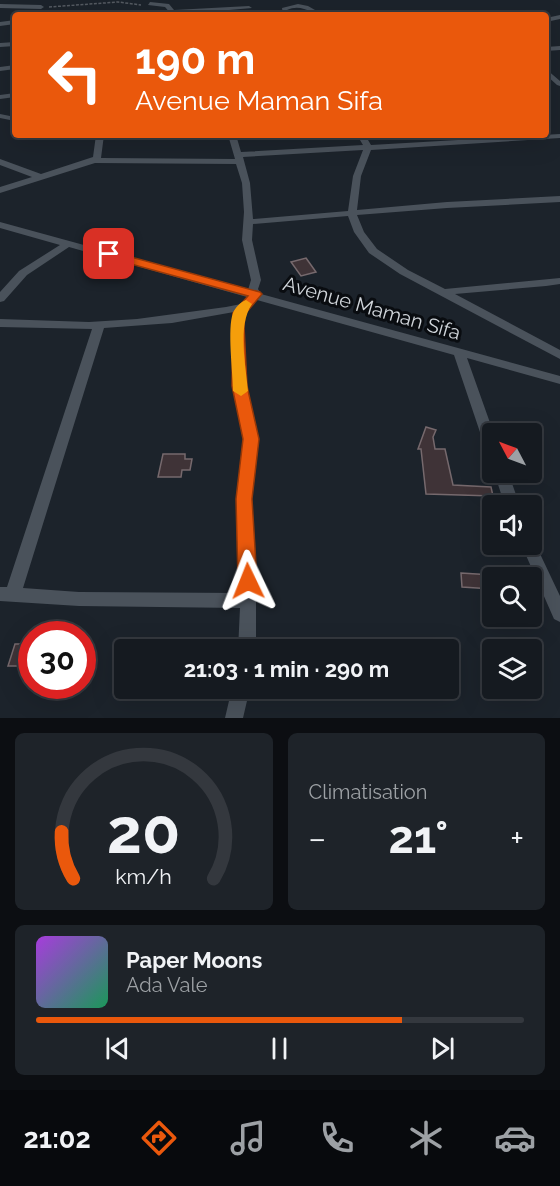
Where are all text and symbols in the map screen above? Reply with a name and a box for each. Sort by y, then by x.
text: 190 m [135,35,255,84]
icon: left [36,36,114,114]
text: Avenue Maman Sifa [135,85,383,116]
pin [83,228,134,279]
icon: arrive [92,237,125,270]
street label: Avenue Maman Sifa [280,271,464,345]
north arrow [482,423,542,483]
map controls [482,423,542,699]
button: sound [482,495,542,555]
position arrow [216,549,280,613]
button: search [482,567,542,627]
speed limit sign: 30 [18,621,96,699]
button: layers [482,639,542,699]
text: 21:03 · 1 min · 290 m [184,656,389,682]
text: Climatisation [309,780,427,804]
text: 20 [107,794,180,868]
text: 21° [389,811,448,864]
text: − [309,819,326,858]
text: + [510,819,524,858]
text: km/h [115,864,172,889]
text: Paper Moons [126,947,262,973]
text: Ada Vale [126,973,208,997]
icon: previous [101,1032,134,1065]
icon: pause [263,1032,296,1065]
icon: next [426,1032,459,1065]
icon: directions [138,1117,180,1159]
icon: music [227,1117,269,1159]
icon: phone [316,1117,358,1159]
icon: climate [405,1117,447,1159]
icon: car [494,1117,536,1159]
text: 21:02 [24,1123,91,1154]

